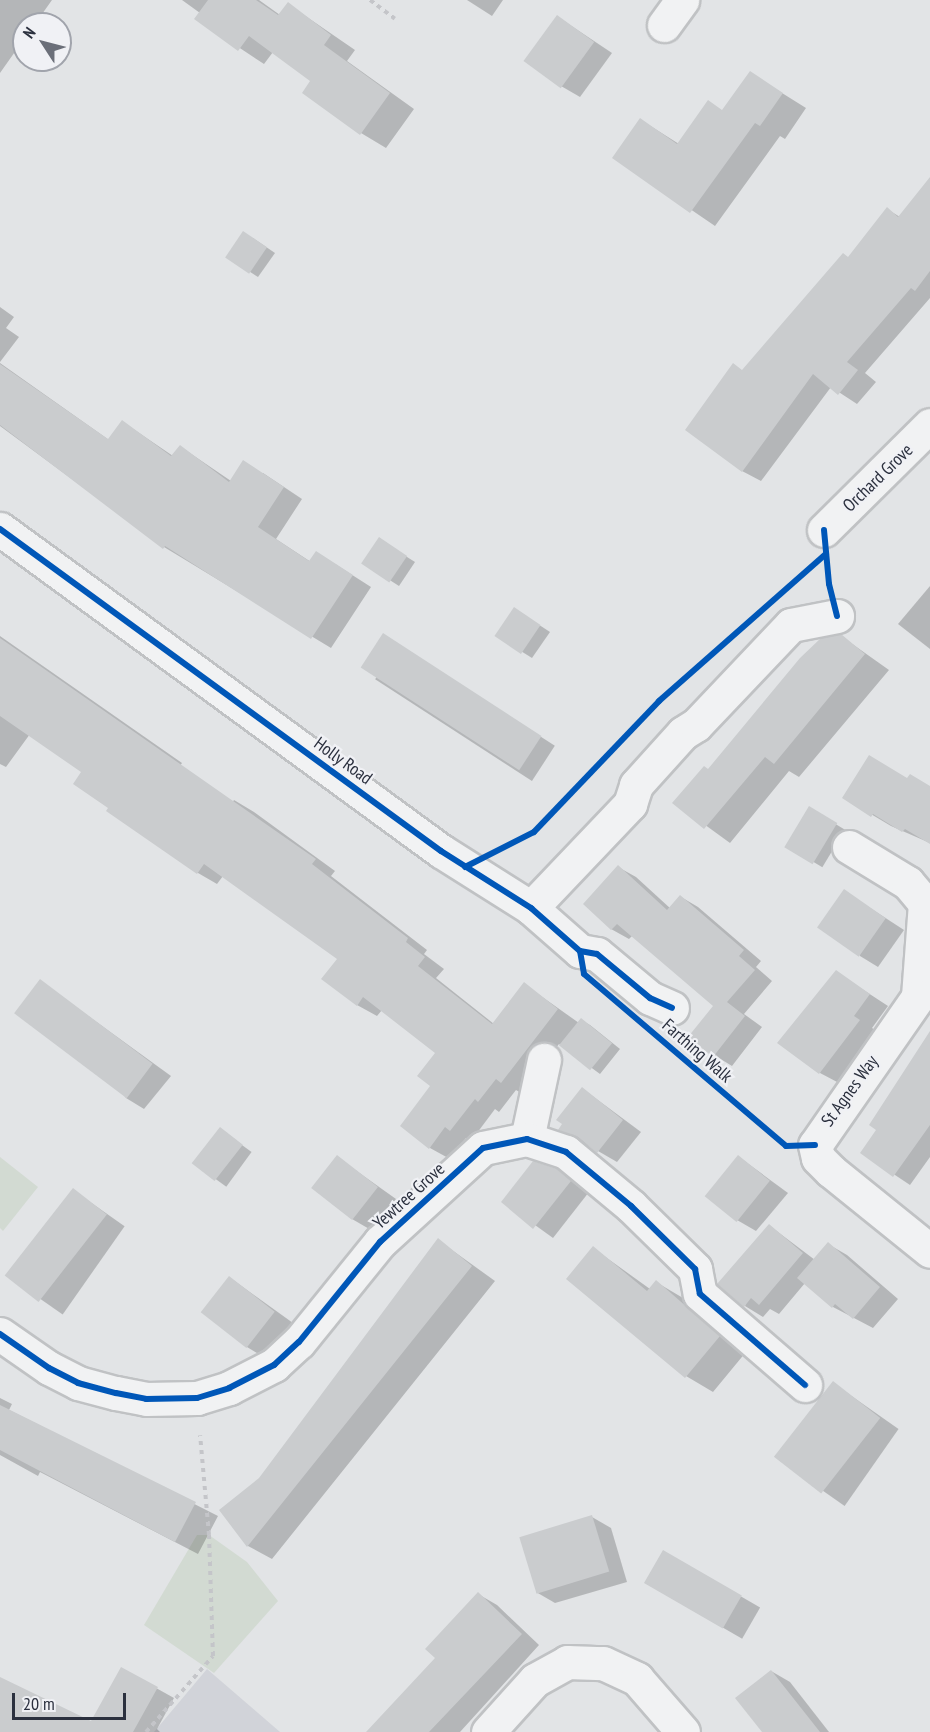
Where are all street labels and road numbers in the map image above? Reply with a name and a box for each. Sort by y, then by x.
street label: Orchard Grove [839,439,917,517]
street label: Holly Road [310,733,376,789]
street label: Farthing Walk [657,1015,737,1087]
street label: St Agnes Way [817,1051,883,1131]
street label: Yewtree Grove [369,1158,449,1234]

